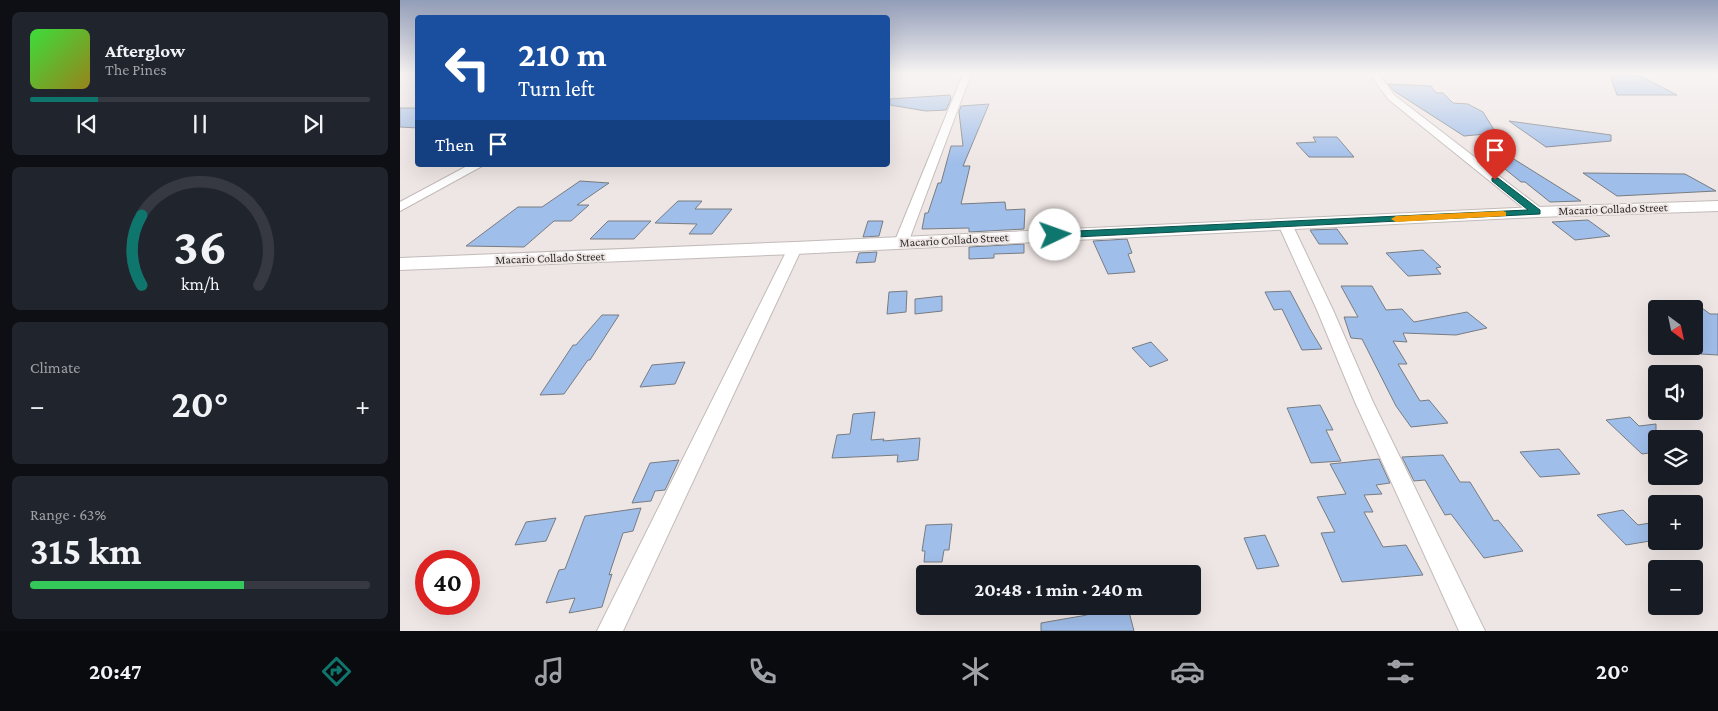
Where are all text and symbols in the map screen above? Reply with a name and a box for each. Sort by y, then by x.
icon: left [435,35,500,100]
text: 210 m [518,35,607,74]
text: Afterglow [105,40,185,61]
text: The Pines [105,61,166,78]
text: Turn left [518,76,595,101]
icon: previous [73,110,101,138]
icon: pause [186,110,214,138]
icon: next [299,110,327,138]
pin [1474,129,1516,180]
icon: arrive [484,130,512,158]
text: Then [435,134,474,155]
icon: arrive [1481,136,1509,164]
street label: Macario Collado Street [1558,200,1669,218]
position arrow [1028,208,1080,260]
text: 36 [173,217,227,275]
street label: Macario Collado Street [899,230,1010,250]
street label: Macario Collado Street [495,249,606,267]
text: km/h [181,274,220,294]
north arrow [1648,300,1702,355]
map controls [1648,300,1703,615]
text: Climate [30,359,80,376]
button: sound [1648,365,1703,420]
text: 20° [171,383,229,425]
text: − [30,390,45,421]
text: + [355,390,370,421]
button: layers [1648,430,1703,485]
button: + [1648,495,1703,550]
text: Range · 63% [30,506,106,523]
text: 315 km [30,530,142,572]
speed limit sign: 40 [415,550,480,615]
button: − [1648,560,1703,615]
text: 20:48 · 1 min · 240 m [975,579,1142,600]
icon: directions [319,654,354,689]
icon: music [532,654,567,689]
icon: phone [745,654,780,689]
icon: climate [958,654,993,689]
icon: car [1170,654,1205,689]
icon: filters [1383,654,1418,689]
text: 20:47 [89,659,142,684]
text: 20° [1596,659,1629,684]

